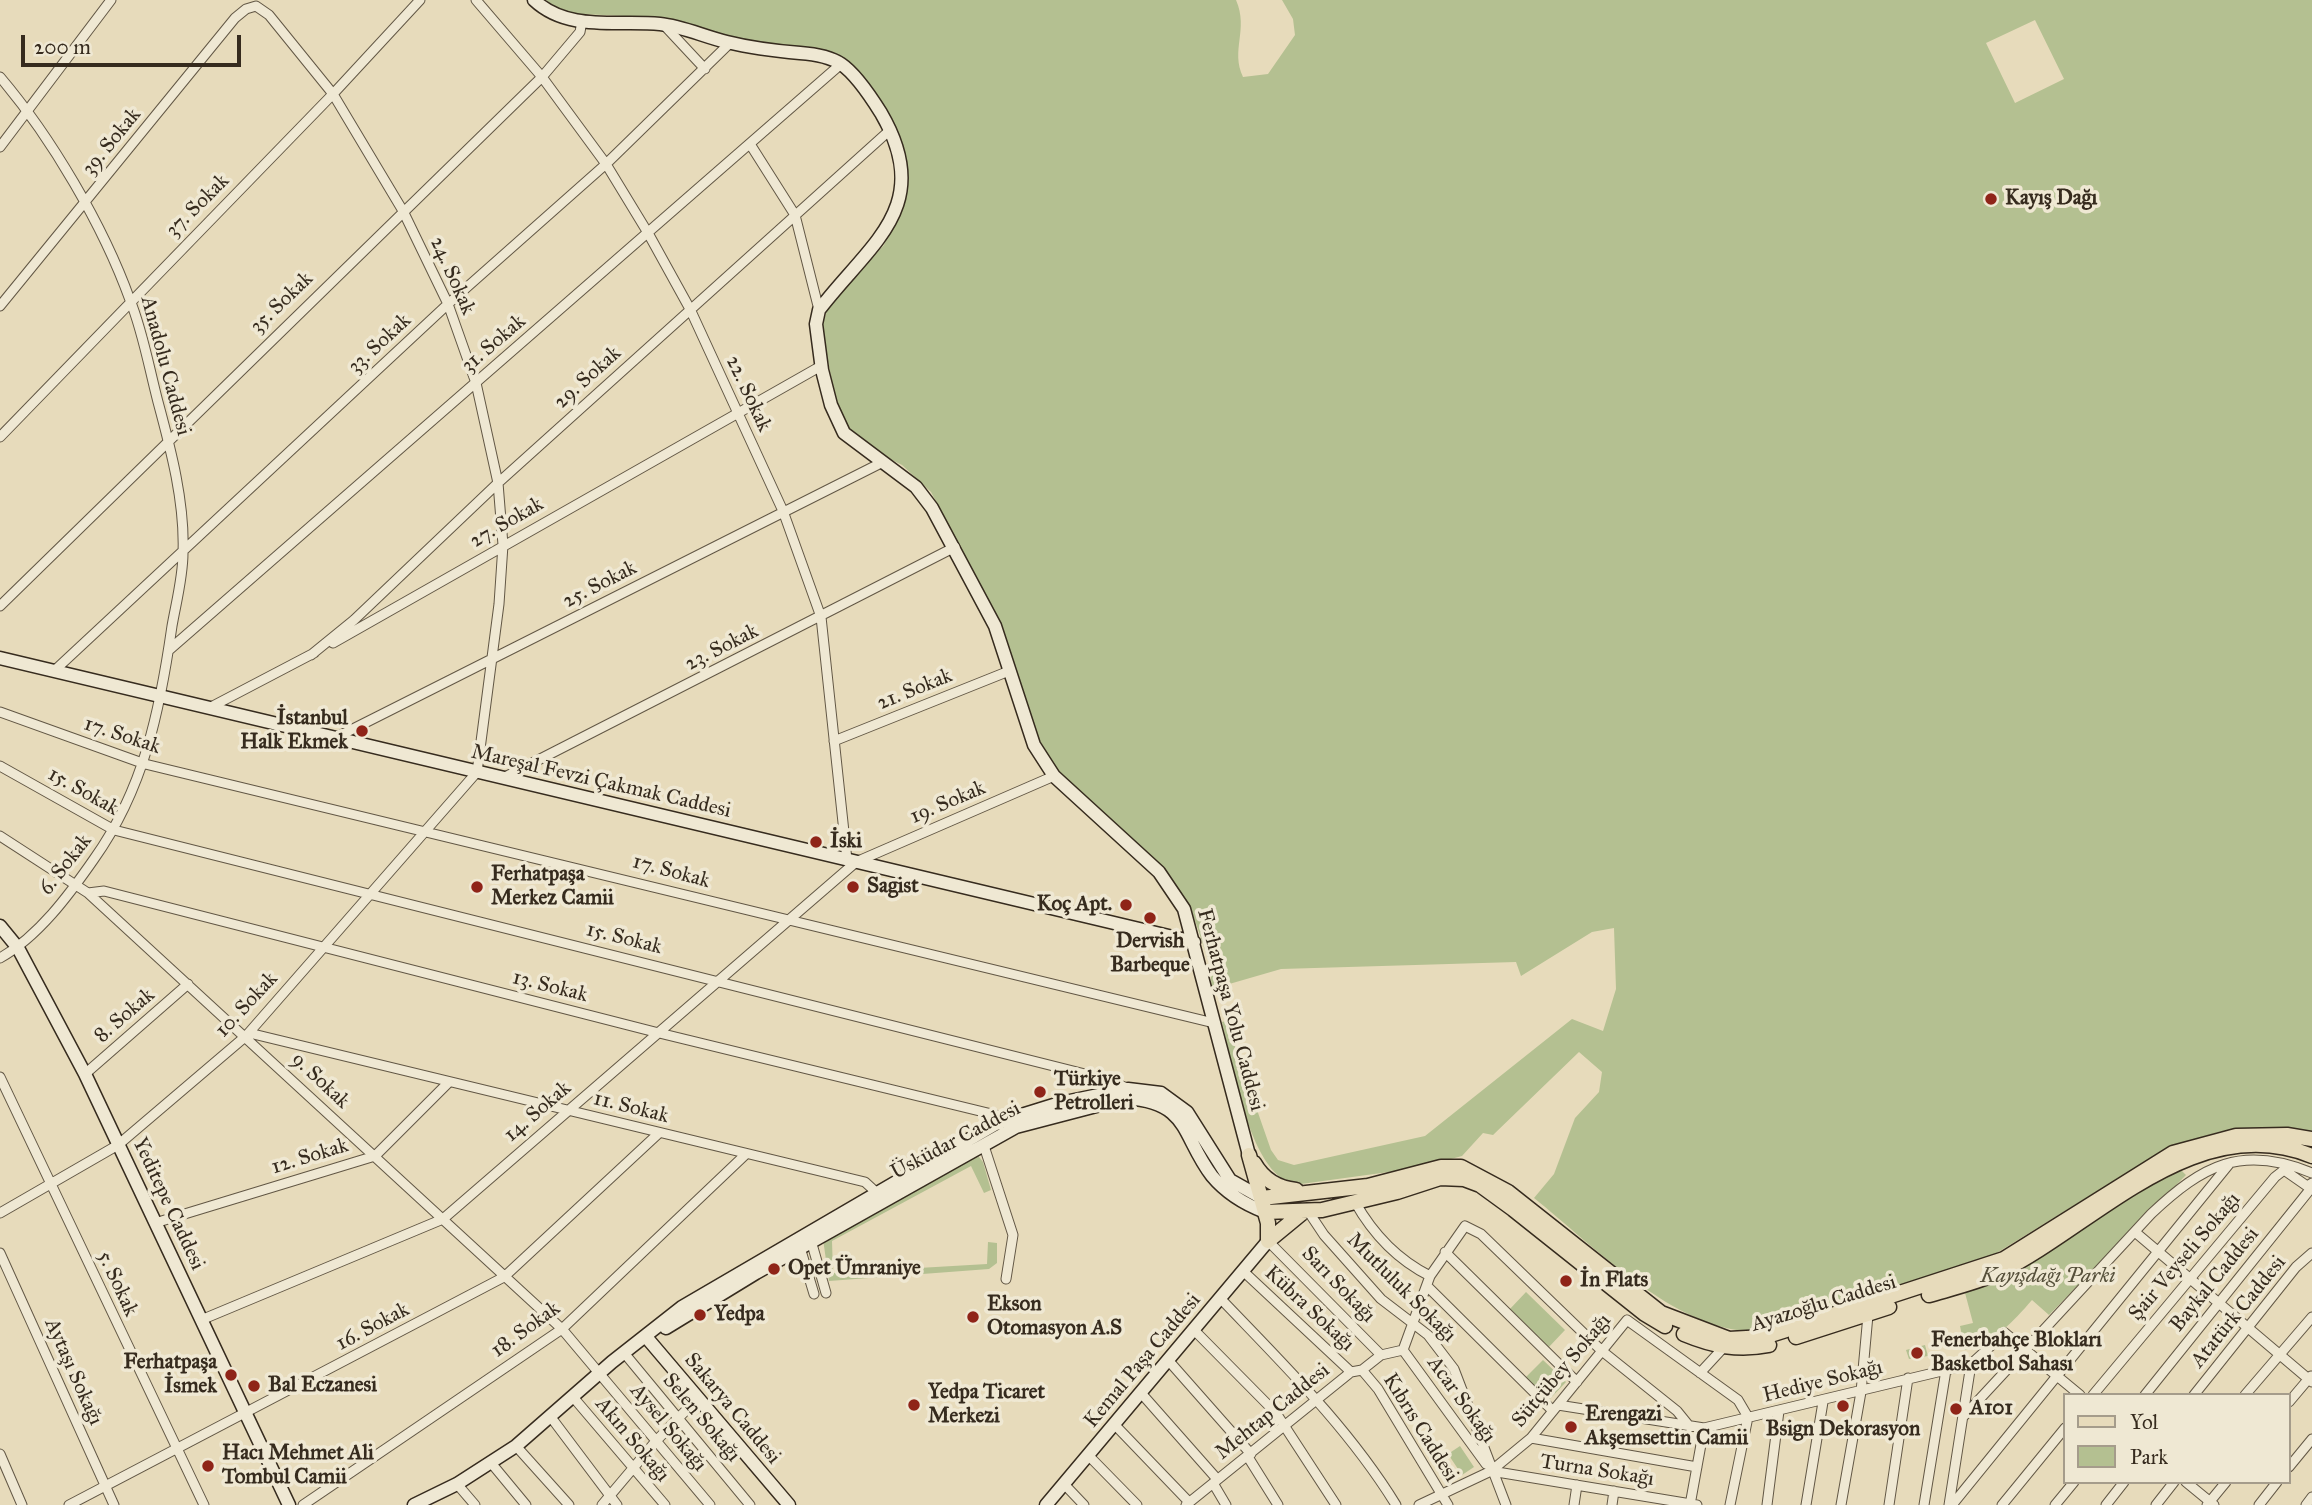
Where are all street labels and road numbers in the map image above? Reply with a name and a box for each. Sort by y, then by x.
street label: 39. Sokak [77,103,147,181]
street label: 37. Sokak [161,169,235,243]
street label: 24. Sokak [424,233,480,319]
street label: 35. Sokak [245,267,319,339]
street label: Anadolu Caddesi [134,294,196,438]
street label: 33. Sokak [343,309,417,379]
street label: 31. Sokak [457,309,531,379]
street label: 29. Sokak [549,341,627,415]
street label: 22. Sokak [719,352,777,436]
street label: 27. Sokak [466,492,548,554]
street label: 25. Sokak [559,556,641,614]
street label: 23. Sokak [681,619,763,677]
street label: 21. Sokak [874,664,956,716]
street label: 17. Sokak [80,712,164,760]
street label: Mareşal Fevzi Çakmak Caddesi [469,740,733,824]
street label: 15. Sokak [43,762,123,822]
street label: 19. Sokak [907,776,989,830]
street label: 6. Sokak [34,829,98,901]
street label: 17. Sokak [629,850,713,894]
street label: Ferhatpaşa Yolu Caddesi [1191,906,1269,1114]
street label: 15. Sokak [583,917,665,961]
street label: 13. Sokak [510,966,590,1008]
street label: 10. Sokak [210,967,284,1043]
street label: 8. Sokak [90,983,160,1049]
street label: 9. Sokak [285,1047,355,1115]
street label: 14. Sokak [499,1076,577,1148]
street label: 11. Sokak [591,1087,671,1129]
street label: Üsküdar Caddesi [887,1096,1025,1186]
street label: 12. Sokak [269,1133,351,1181]
street label: Yeditepe Caddesi [126,1134,210,1274]
street label: Şair Veyseli Sokağı [2124,1188,2246,1326]
street label: Baykal Caddesi [2165,1223,2265,1337]
street label: Mutluluk Sokağı [1341,1228,1461,1348]
street label: Sarı Sokağı [1296,1242,1380,1328]
street label: 5. Sokak [91,1247,143,1321]
street label: Atatürk Caddesi [2186,1251,2292,1373]
street label: Kübra Sokağı [1259,1261,1359,1357]
street label: Ayazoğlu Caddesi [1749,1270,1899,1338]
street label: Kemal Paşa Caddesi [1079,1288,1207,1434]
street label: 18. Sokak [486,1296,566,1364]
street label: 16. Sokak [332,1297,414,1357]
street label: Sütçübey Sokağı [1507,1309,1617,1433]
street label: Aytaşı Sokağı [38,1315,108,1429]
street label: Sakarya Caddesi [678,1348,786,1470]
street label: Acar Sokağı [1421,1352,1501,1448]
street label: Hediye Sokağı [1761,1355,1885,1409]
street label: Mehtap Caddesi [1211,1358,1335,1466]
street label: Selen Sokağı [657,1369,745,1467]
street label: Kıbrıs Caddesi [1377,1369,1463,1487]
street label: Aysel Sokağı [624,1379,712,1477]
street label: Akın Sokağı [589,1393,675,1487]
street label: Turna Sokağı [1538,1450,1656,1492]

